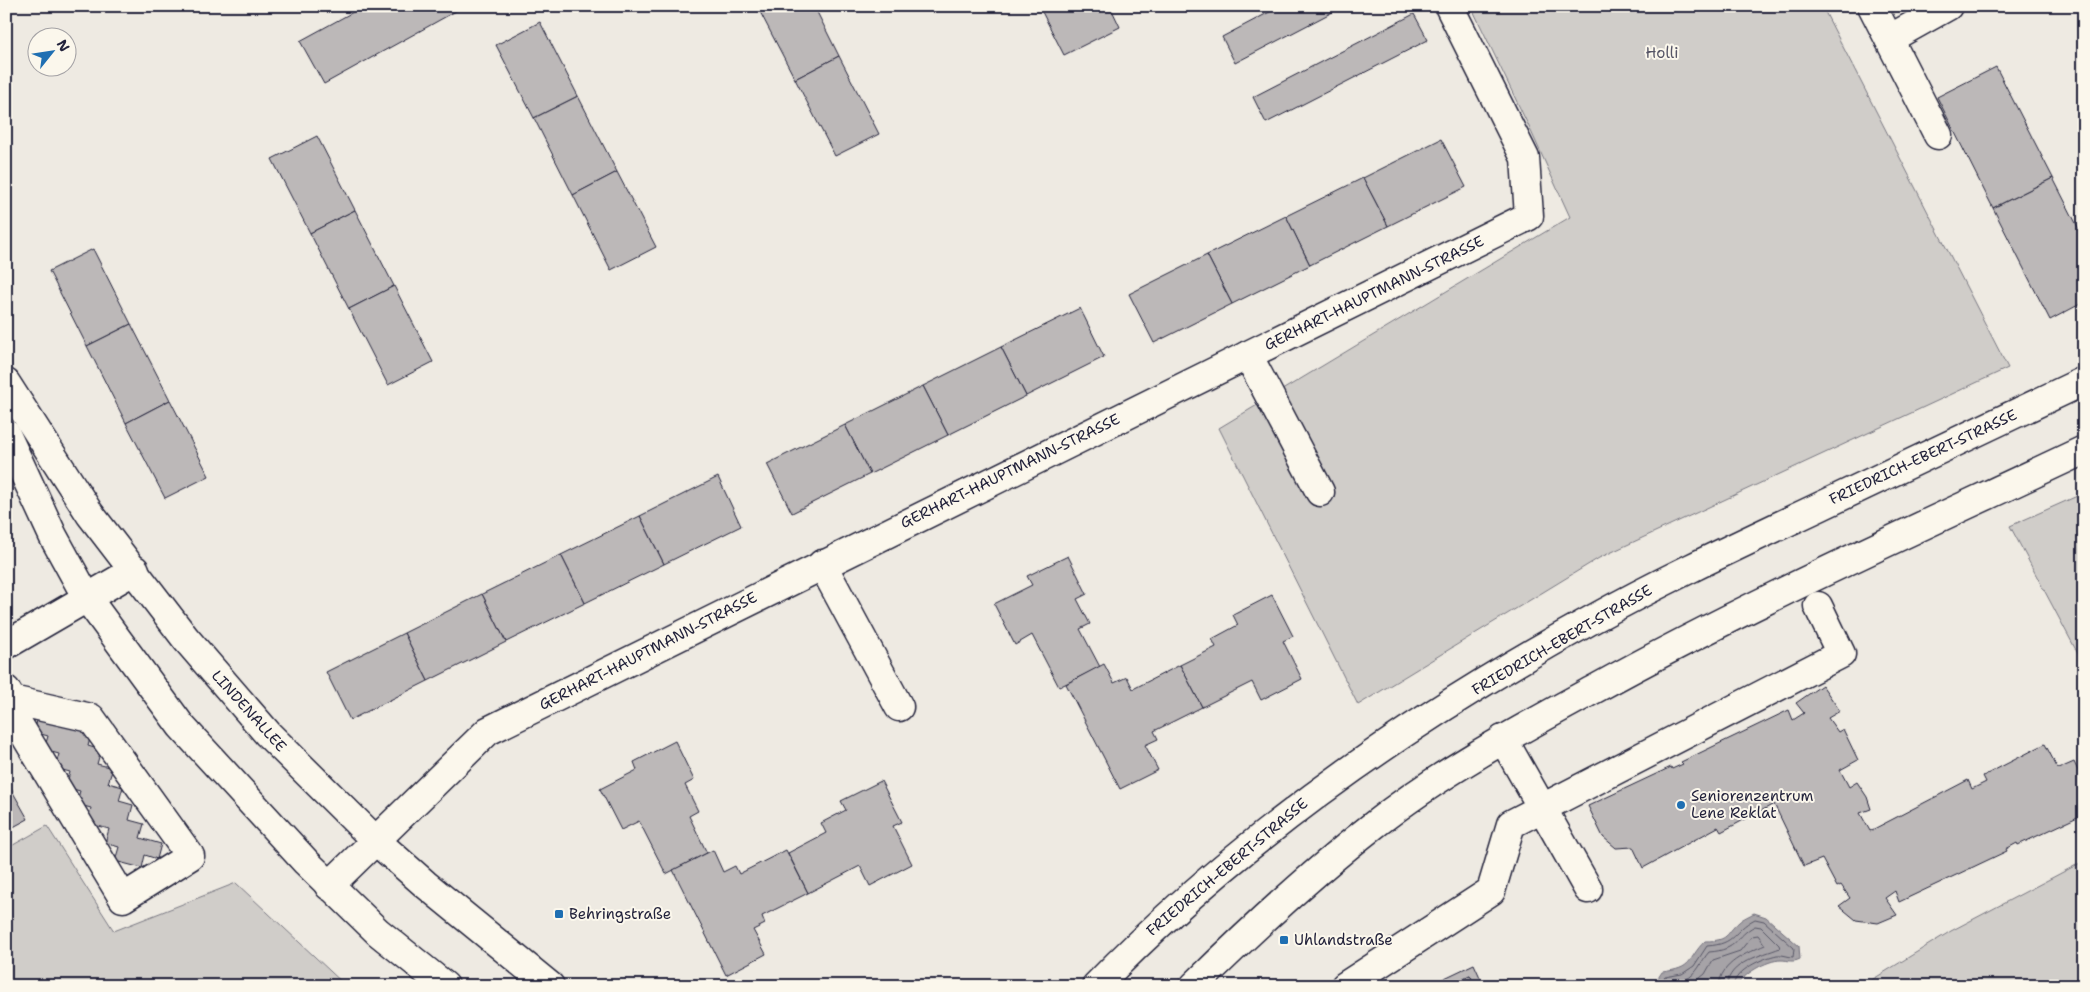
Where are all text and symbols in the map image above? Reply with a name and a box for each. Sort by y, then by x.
north arrow [28,28,78,78]
text: N [53,36,74,55]
park label: Holli [1645,43,1679,63]
street label: GERHART-HAUPTMANN-STRASSE [1261,231,1487,355]
street label: FRIEDRICH-EBERT-STRASSE [1826,405,2020,509]
street label: GERHART-HAUPTMANN-STRASSE [897,409,1123,533]
street label: FRIEDRICH-EBERT-STRASSE [1468,580,1656,700]
street label: GERHART-HAUPTMANN-STRASSE [536,587,760,715]
street label: LINDENALLEE [207,666,291,756]
place label: Seniorenzentrum Lene Reklat [1691,786,1814,823]
street label: FRIEDRICH-EBERT-STRASSE [1142,794,1312,940]
marker: Seniorenzentrum Lene Reklat [1675,799,1687,811]
place label: Behringstraße [569,904,671,924]
marker: Behringstraße [553,908,565,920]
place label: Uhlandstraße [1294,930,1393,950]
marker: Uhlandstraße [1278,934,1290,946]

